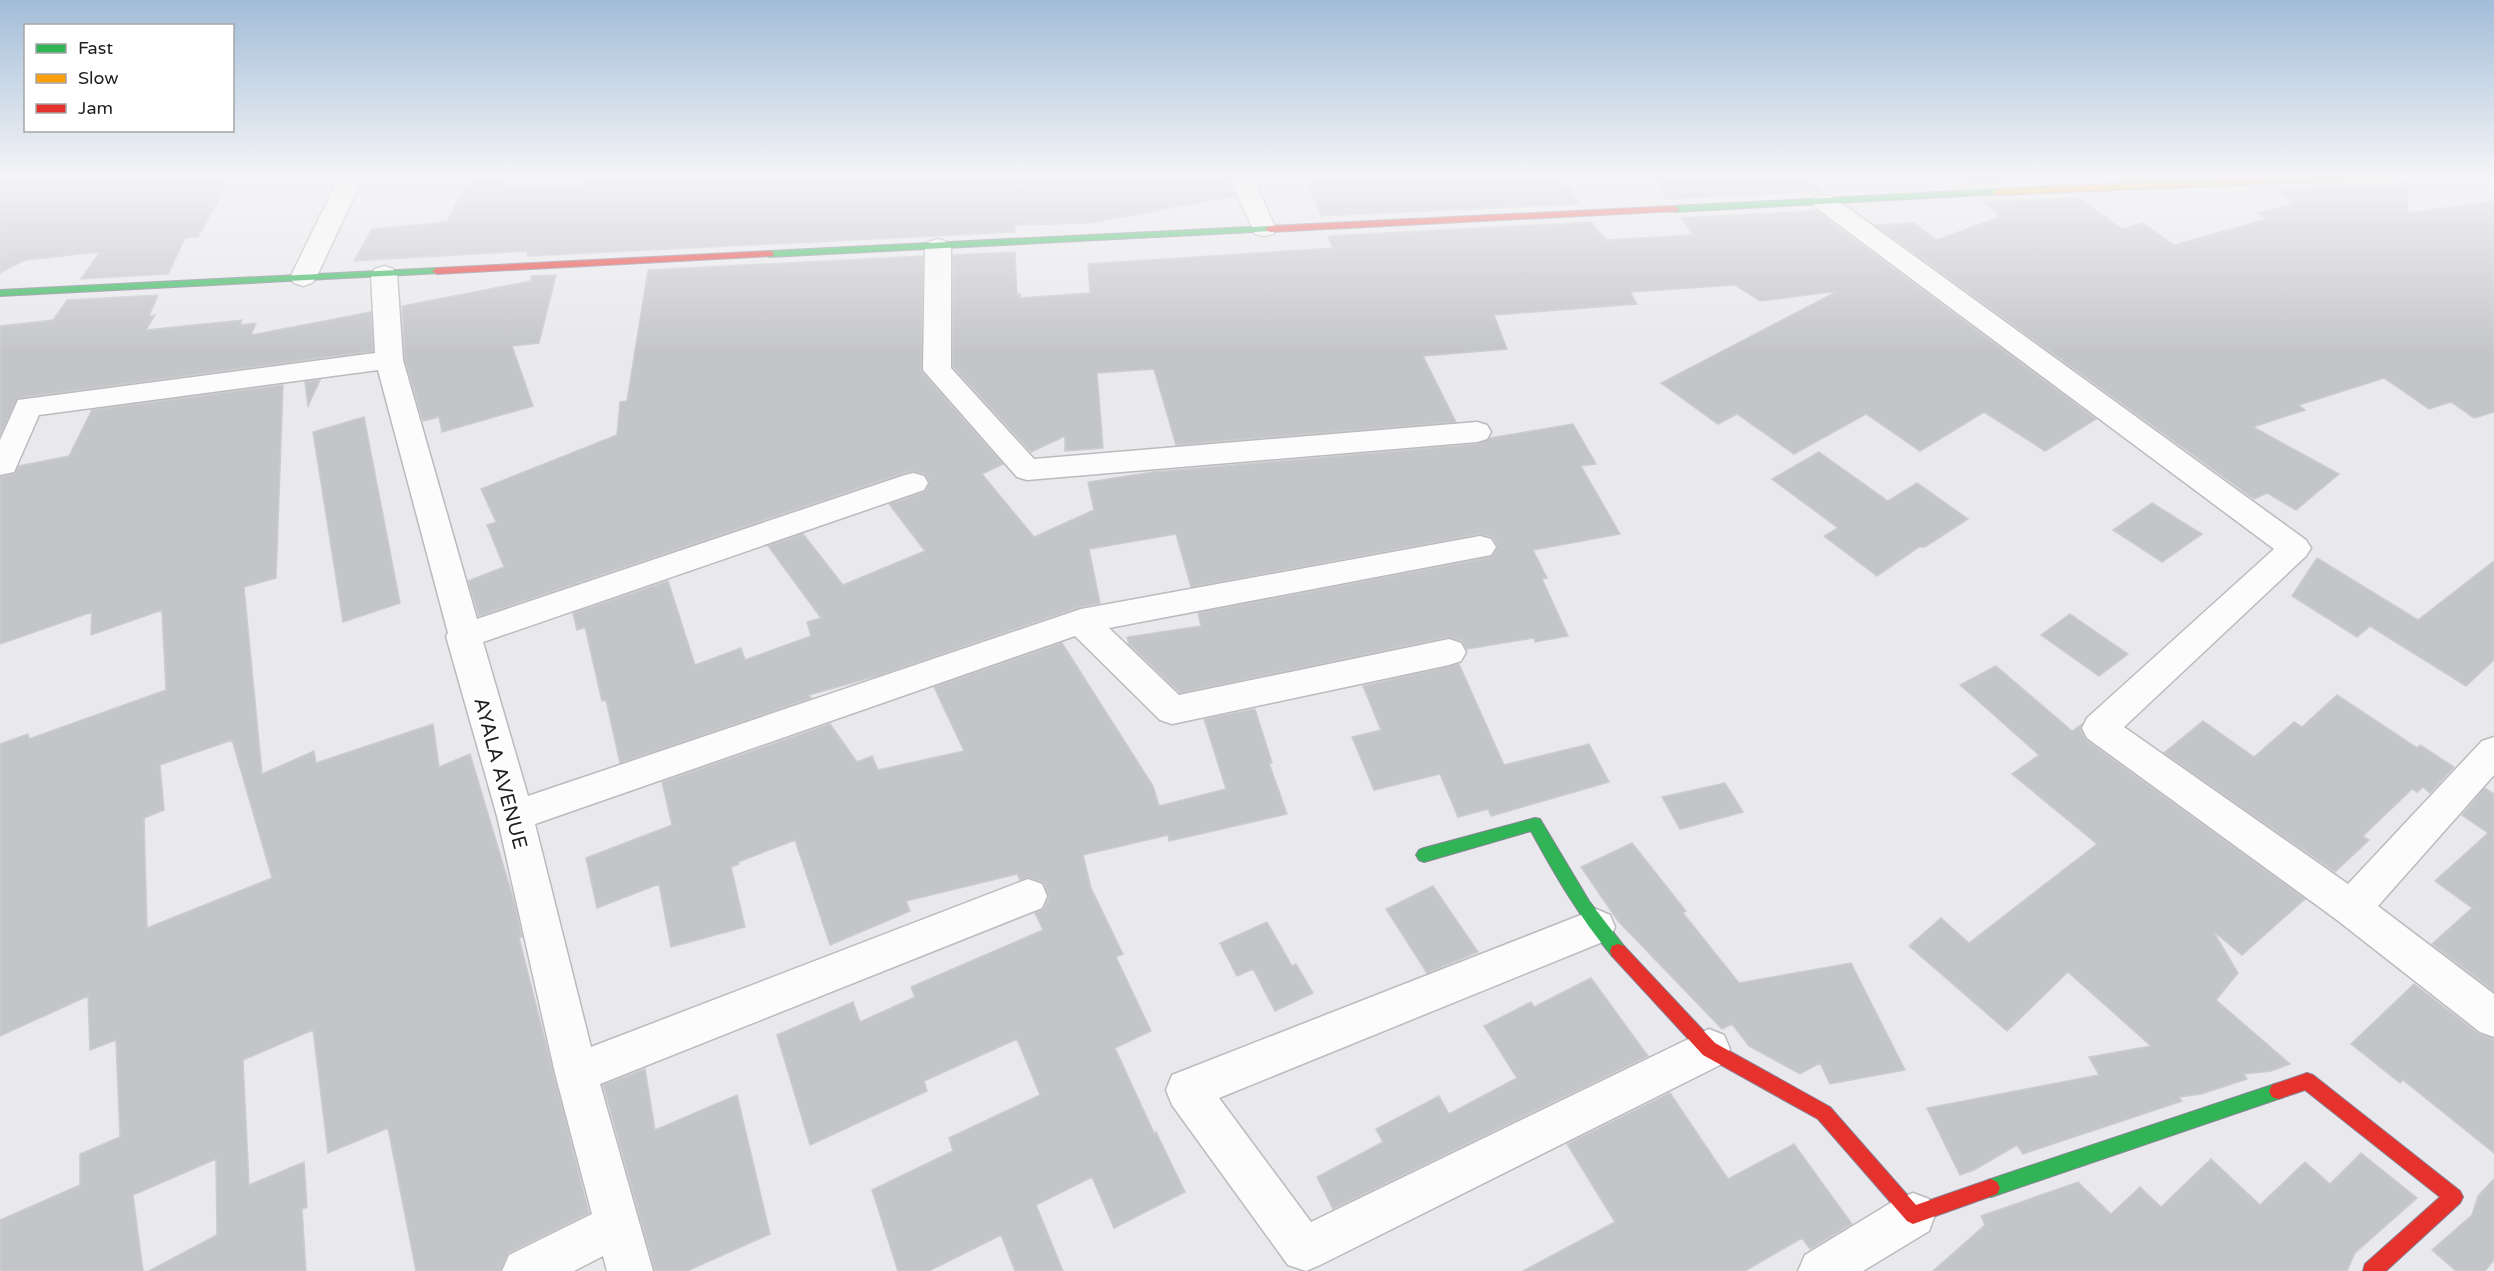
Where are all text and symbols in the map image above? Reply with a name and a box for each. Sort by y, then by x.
legend [24,24,234,132]
text: Fast [78,37,113,59]
text: Slow [78,67,119,89]
text: Jam [78,97,113,119]
street label: AYALA AVENUE [468,695,532,852]

